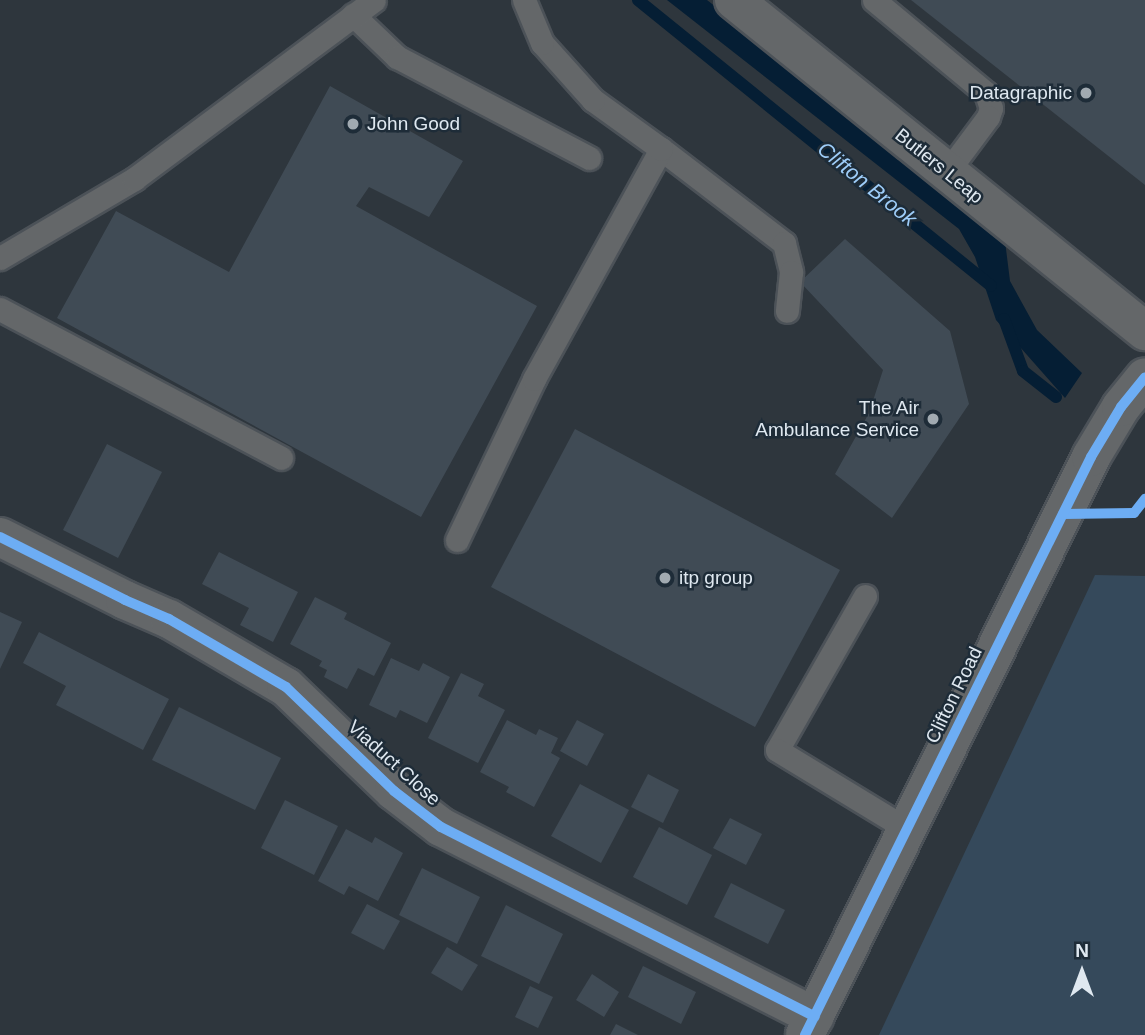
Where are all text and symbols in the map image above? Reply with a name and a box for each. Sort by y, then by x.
place label: Datagraphic [970,82,1072,104]
marker: Datagraphic [1078,85,1094,101]
place label: John Good [367,113,460,135]
marker: John Good [345,116,361,132]
street label: Butlers Leap [890,124,988,208]
water label: Clifton Brook [812,136,922,232]
place label: The Air Ambulance Service [755,397,919,441]
marker: The Air Ambulance Service [925,411,941,427]
place label: itp group [679,567,753,589]
marker: itp group [657,570,673,586]
street label: Clifton Road [921,643,987,747]
street label: Viaduct Close [343,715,445,811]
north arrow [1047,937,1117,1007]
text: N [1075,940,1089,961]

